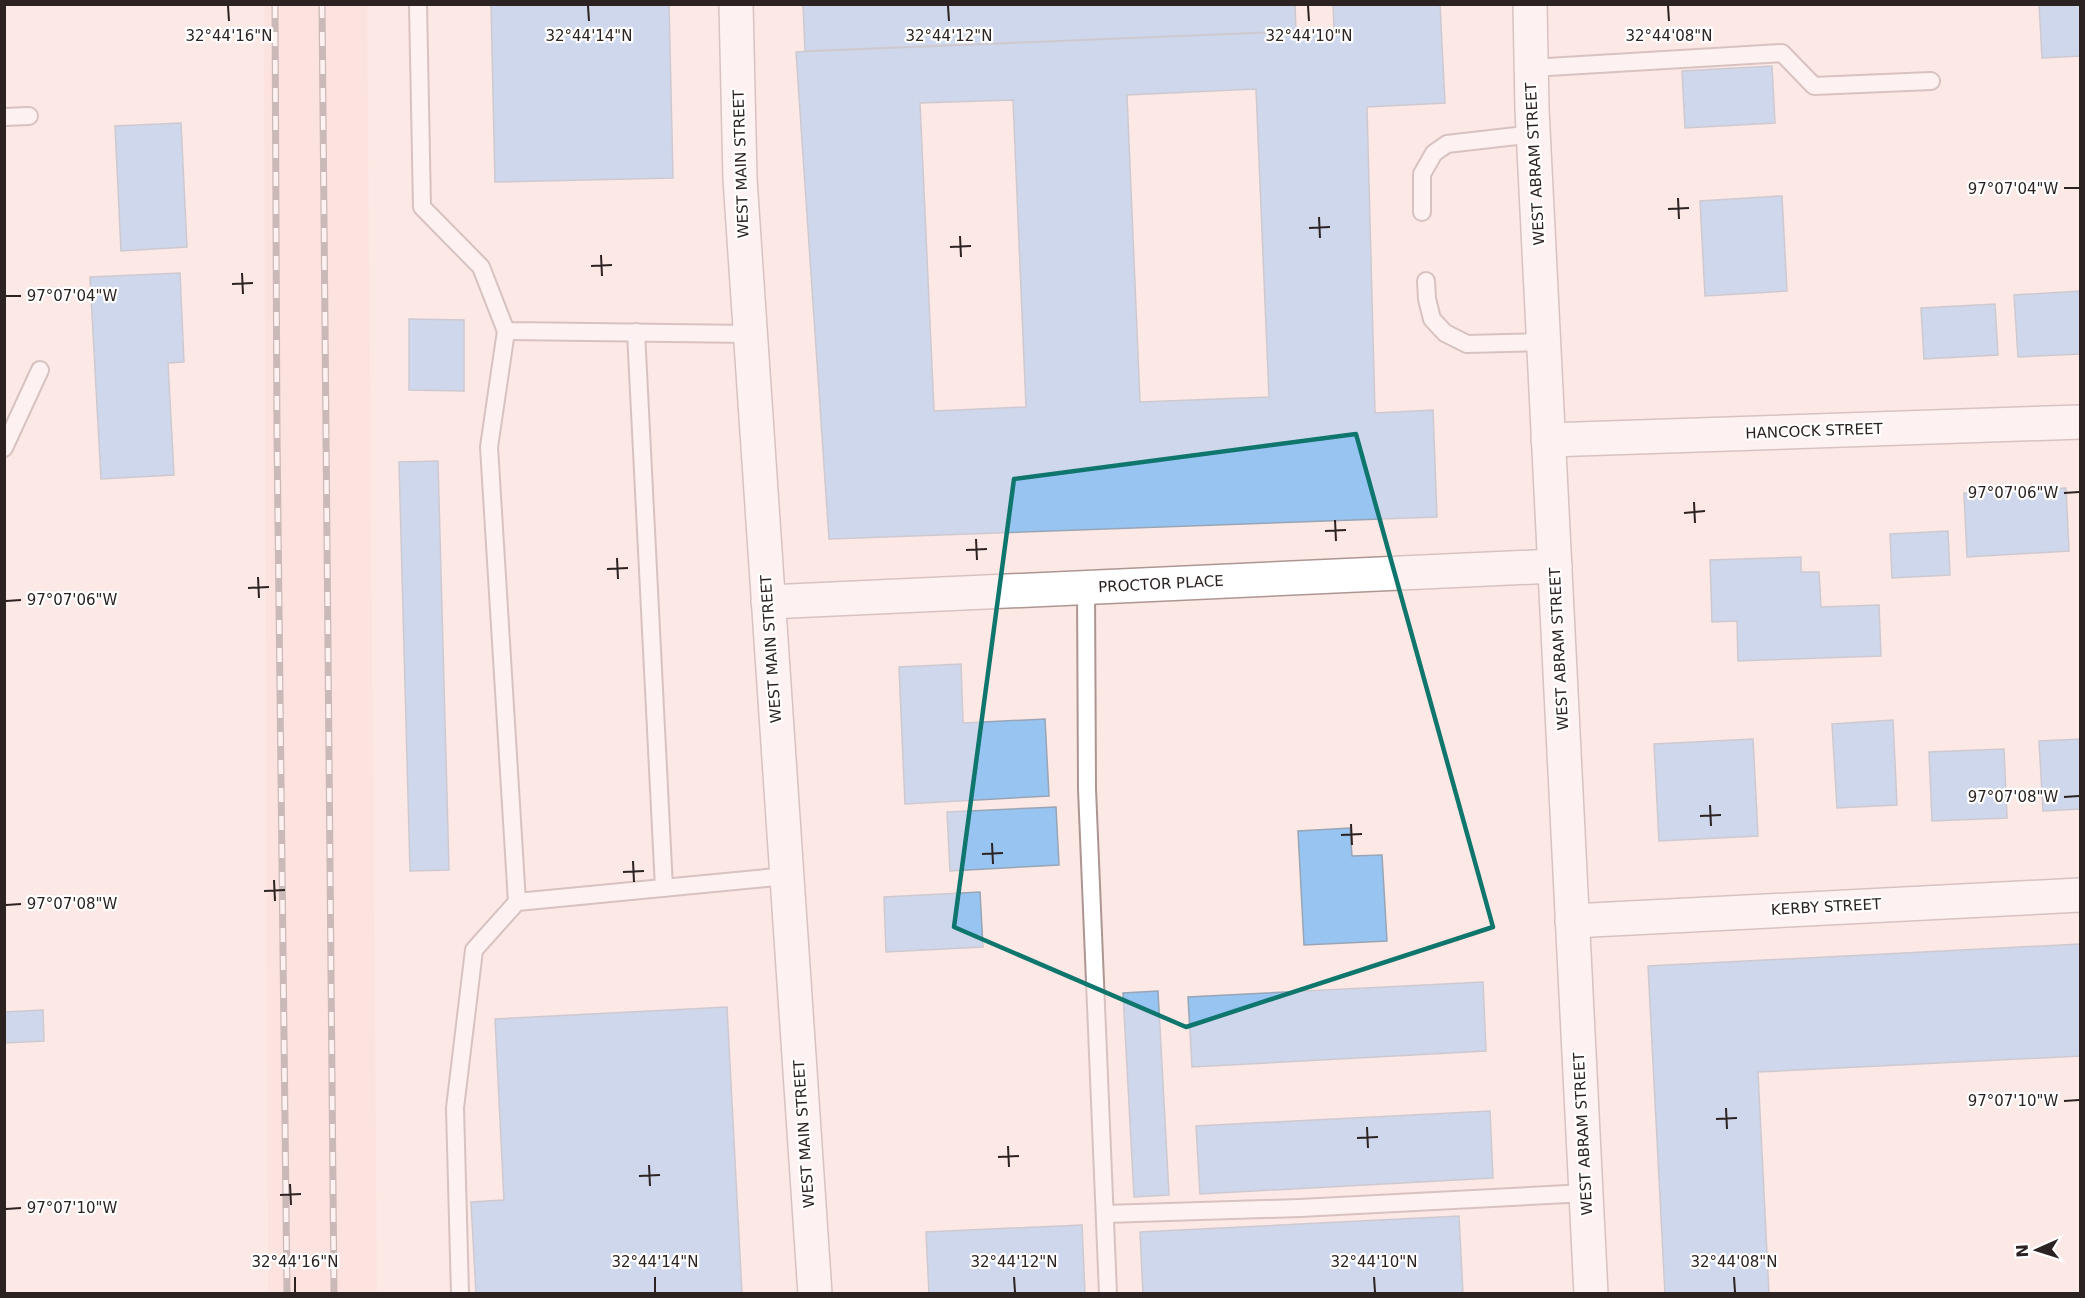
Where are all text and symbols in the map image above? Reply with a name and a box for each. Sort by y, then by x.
text: 32°44'16"N [185,27,273,45]
text: 32°44'14"N [545,27,633,45]
text: 32°44'12"N [905,27,993,45]
text: 32°44'10"N [1265,27,1353,45]
text: 32°44'08"N [1625,27,1713,45]
street label: WEST ABRAM STREET [1522,81,1548,246]
street label: WEST MAIN STREET [729,89,753,239]
text: 97°07'04"W [1968,180,2058,198]
text: 97°07'04"W [27,287,117,305]
street label: HANCOCK STREET [1745,420,1884,442]
text: 97°07'06"W [1968,484,2058,502]
street label: WEST ABRAM STREET [1546,566,1572,731]
street label: PROCTOR PLACE [1098,572,1224,596]
street label: WEST MAIN STREET [757,573,785,724]
text: 97°07'06"W [27,591,117,609]
text: 97°07'08"W [1968,788,2058,806]
text: 97°07'08"W [27,895,117,913]
street label: KERBY STREET [1770,895,1882,919]
street label: WEST ABRAM STREET [1570,1051,1596,1216]
street label: WEST MAIN STREET [790,1058,818,1209]
text: 97°07'10"W [1968,1092,2058,1110]
text: 97°07'10"W [27,1199,117,1217]
north arrow [2007,1220,2067,1280]
text: N [2013,1244,2032,1258]
text: 32°44'16"N [251,1253,339,1271]
text: 32°44'14"N [611,1253,699,1271]
text: 32°44'12"N [970,1253,1058,1271]
text: 32°44'10"N [1330,1253,1418,1271]
text: 32°44'08"N [1690,1253,1778,1271]

